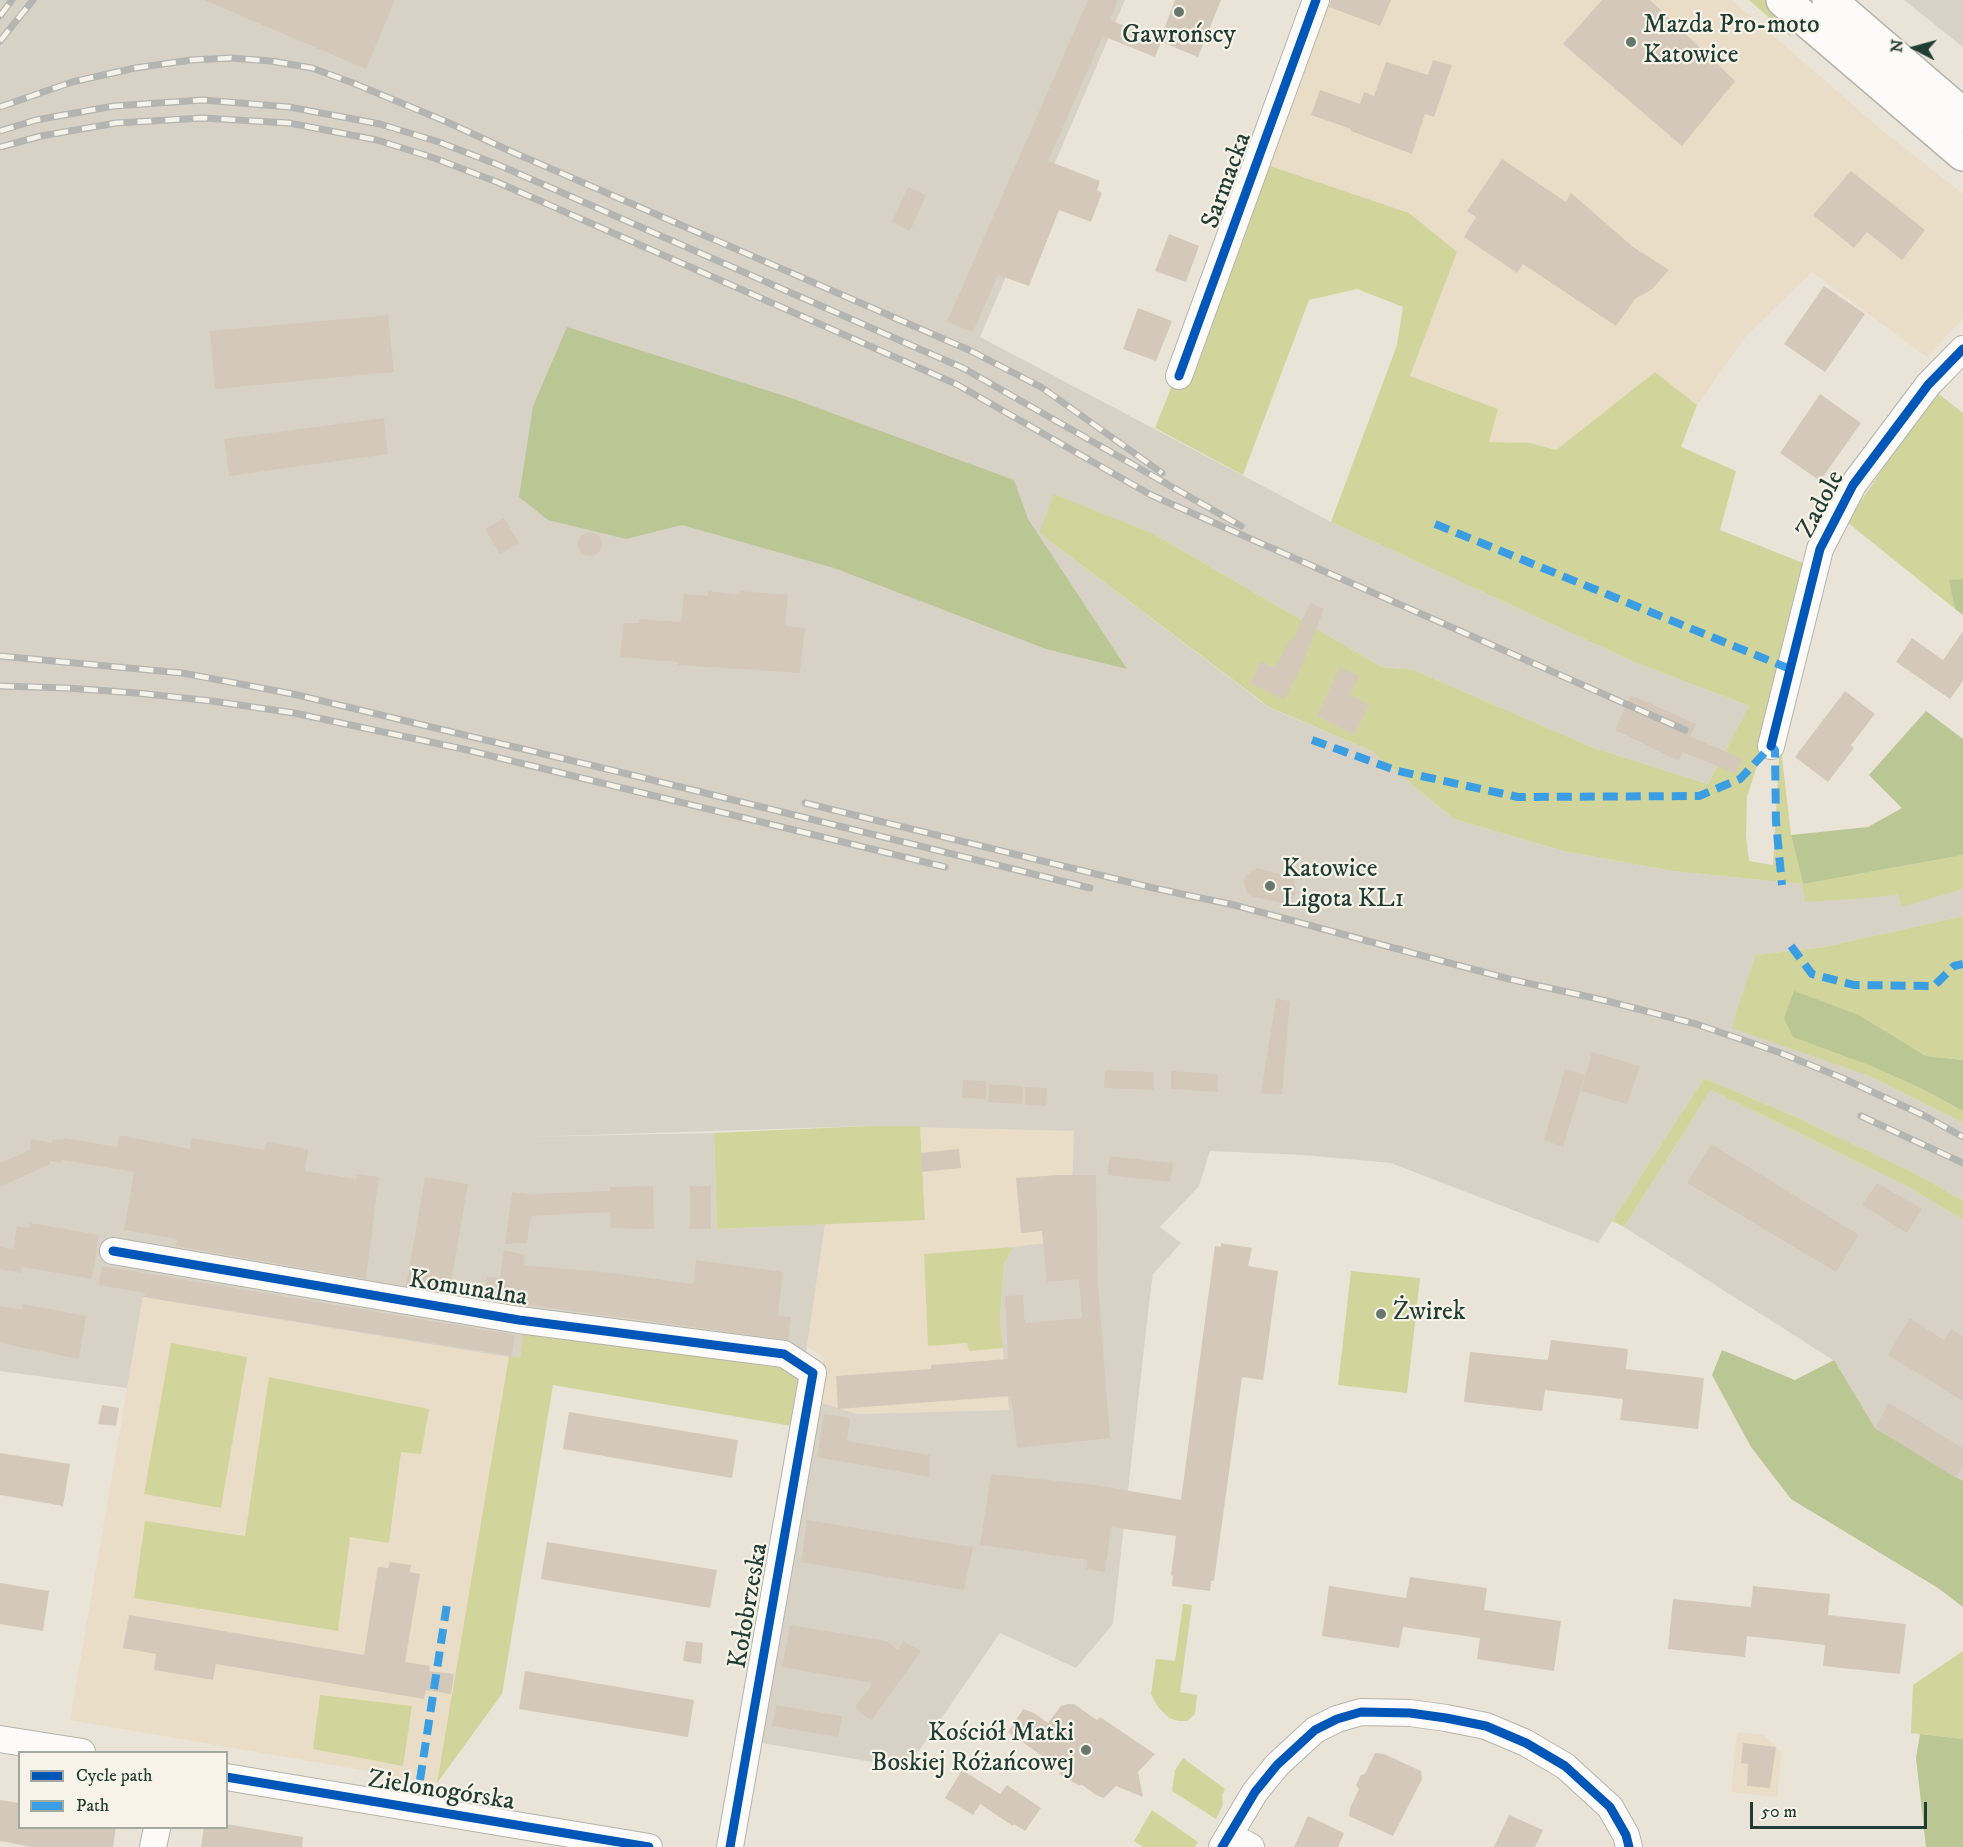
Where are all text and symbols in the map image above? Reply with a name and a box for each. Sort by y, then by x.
marker: Gawrońscy [1172,5,1186,19]
place label: Mazda Pro-moto Katowice [1643,11,1820,72]
north arrow [1885,18,1945,78]
place label: Gawrońscy [1122,21,1236,53]
marker: Mazda Pro-moto Katowice [1624,35,1638,49]
text: N [1886,39,1908,54]
street label: Sarmacka [1196,129,1260,233]
street label: Zadole [1791,466,1853,544]
place label: Katowice Ligota KL1 [1282,855,1404,916]
marker: Katowice Ligota KL1 [1263,879,1277,893]
street label: Komunalna [406,1265,530,1315]
place label: Żwirek [1393,1298,1466,1330]
marker: Żwirek [1374,1307,1388,1321]
street label: Kołobrzeska [724,1541,776,1671]
place label: Kościół Matki Boskiej Różańcowej [871,1719,1074,1780]
marker: Kościół Matki Boskiej Różańcowej [1079,1743,1093,1757]
legend [18,1751,228,1829]
text: Cycle path [76,1765,153,1787]
street label: Zielonogórska [365,1765,517,1819]
scale bar [1753,1790,1930,1828]
text: Path [76,1795,109,1817]
text: 50 m [1761,1801,1797,1823]

